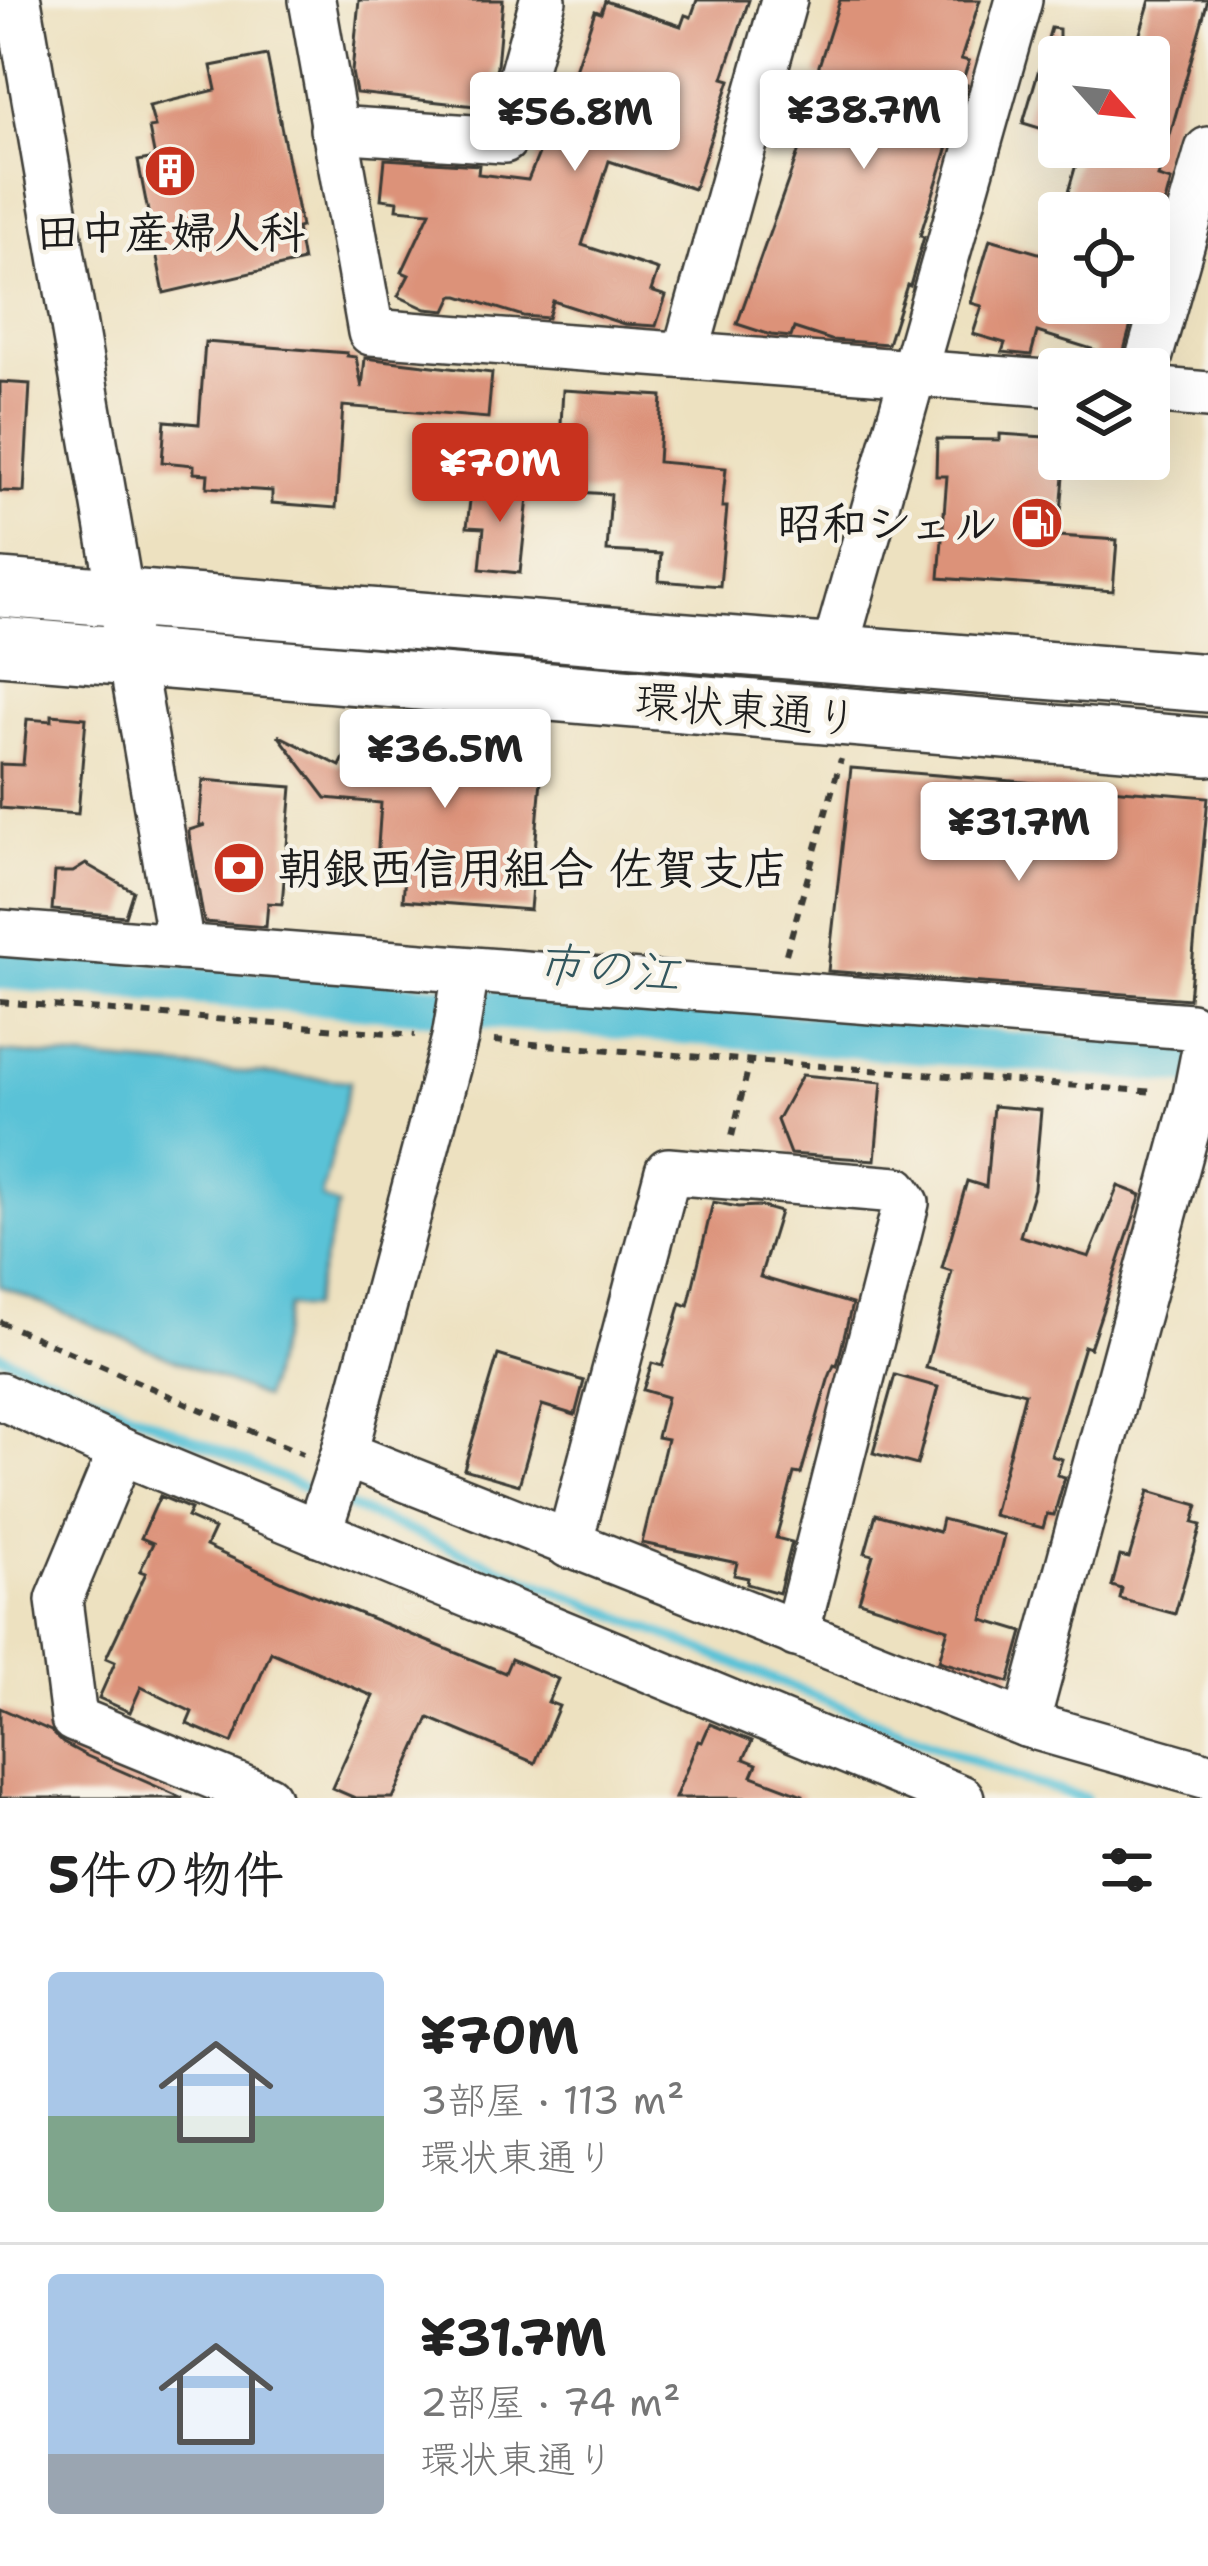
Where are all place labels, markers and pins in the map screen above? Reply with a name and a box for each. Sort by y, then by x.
pin: ¥38.7M [766,70,962,172]
pin: ¥56.8M [477,72,673,174]
building icon: 田中産婦人科 [142,143,198,199]
place label: 田中産婦人科 [35,202,305,262]
pin: ¥70M [429,423,571,525]
place label: 昭和シェル [777,493,998,553]
fuel station icon: 昭和シェル [1009,495,1065,551]
pin: ¥36.5M [347,709,543,811]
pin: ¥31.7M [921,782,1117,884]
place label: 朝銀西信用組合 佐賀支店 [278,838,788,898]
bank icon: 朝銀西信用組合 佐賀支店 [211,840,267,896]

